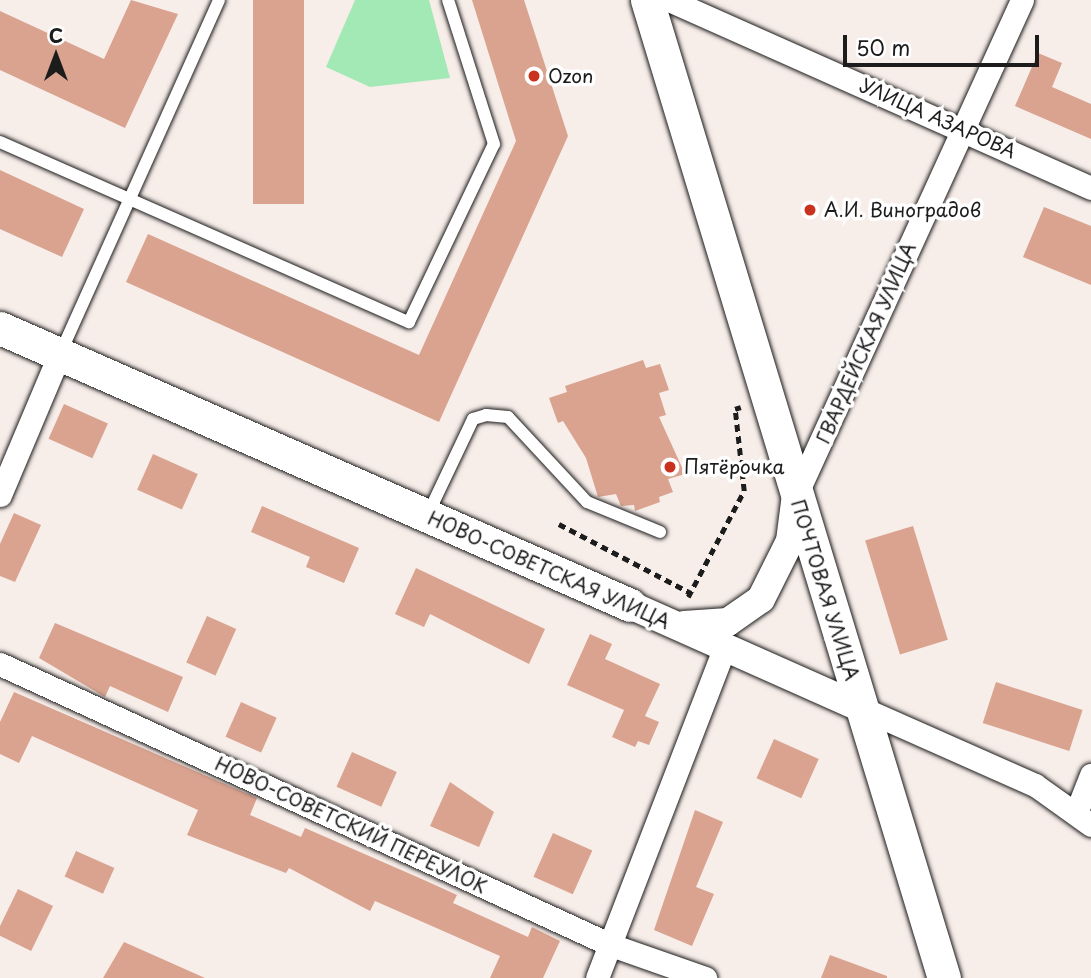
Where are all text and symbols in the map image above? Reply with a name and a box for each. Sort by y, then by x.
north arrow [21,21,91,91]
text: С [49,21,63,49]
scale bar [846,21,1042,65]
text: 50 m [856,31,910,63]
place label: Ozon [548,65,593,87]
marker: Ozon [526,68,542,84]
street label: УЛИЦА АЗАРОВА [856,73,1020,163]
place label: А.И. Виноградов [824,199,981,221]
marker: А.И. Виноградов [802,202,818,218]
street label: ГВАРДЕЙСКАЯ УЛИЦА [811,239,921,447]
place label: Пятёрочка [684,456,785,478]
marker: Пятёрочка [662,459,678,475]
street label: ПОЧТОВАЯ УЛИЦА [787,497,863,683]
street label: НОВО-СОВЕТСКАЯ УЛИЦА [425,506,673,634]
street label: НОВО-СОВЕТСКИЙ ПЕРЕУЛОК [211,752,491,898]

